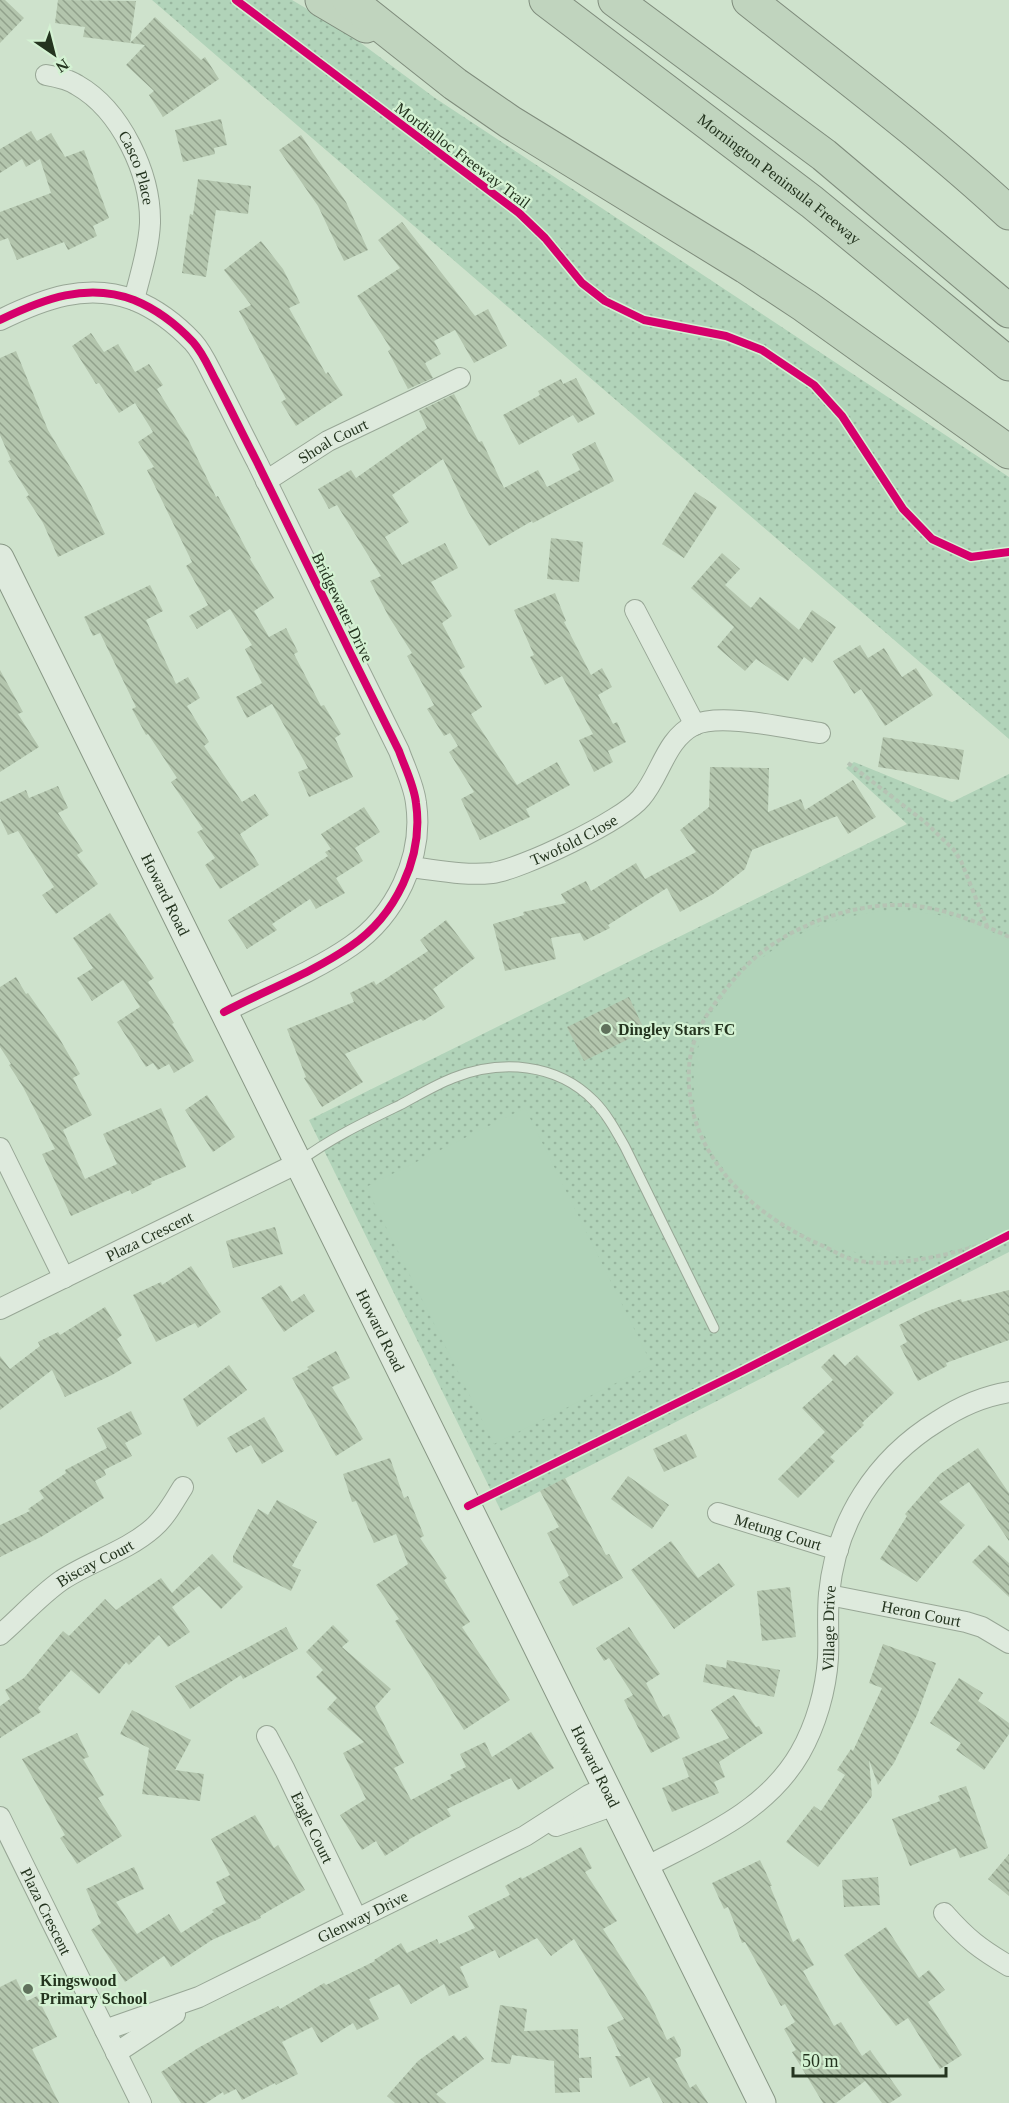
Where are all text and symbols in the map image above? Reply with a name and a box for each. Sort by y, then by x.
north arrow [24,24,84,84]
text: N [52,56,72,76]
street label: Mordialloc Freeway Trail [391,99,534,213]
street label: Mornington Peninsula Freeway [694,110,864,248]
street label: Casco Place [115,128,157,206]
street label: Shoal Court [295,415,371,467]
street label: Bridgewater Drive [308,550,376,665]
street label: Twofold Close [528,811,620,869]
street label: Howard Road [138,851,193,938]
place label: Dingley Stars FC [618,1021,735,1039]
marker: Dingley Stars FC [599,1022,613,1036]
street label: Plaza Crescent [103,1208,196,1265]
street label: Howard Road [353,1287,408,1374]
street label: Metung Court [732,1511,824,1554]
street label: Biscay Court [53,1536,137,1590]
street label: Village Drive [819,1584,839,1672]
street label: Heron Court [880,1598,963,1630]
street label: Howard Road [568,1722,623,1810]
street label: Eagle Court [288,1789,337,1866]
street label: Plaza Crescent [17,1865,75,1958]
street label: Glenway Drive [315,1887,411,1946]
place label: Kingswood Primary School [40,1972,148,2008]
marker: Kingswood Primary School [21,1982,35,1996]
scale bar [793,2040,946,2078]
text: 50 m [802,2051,839,2071]

